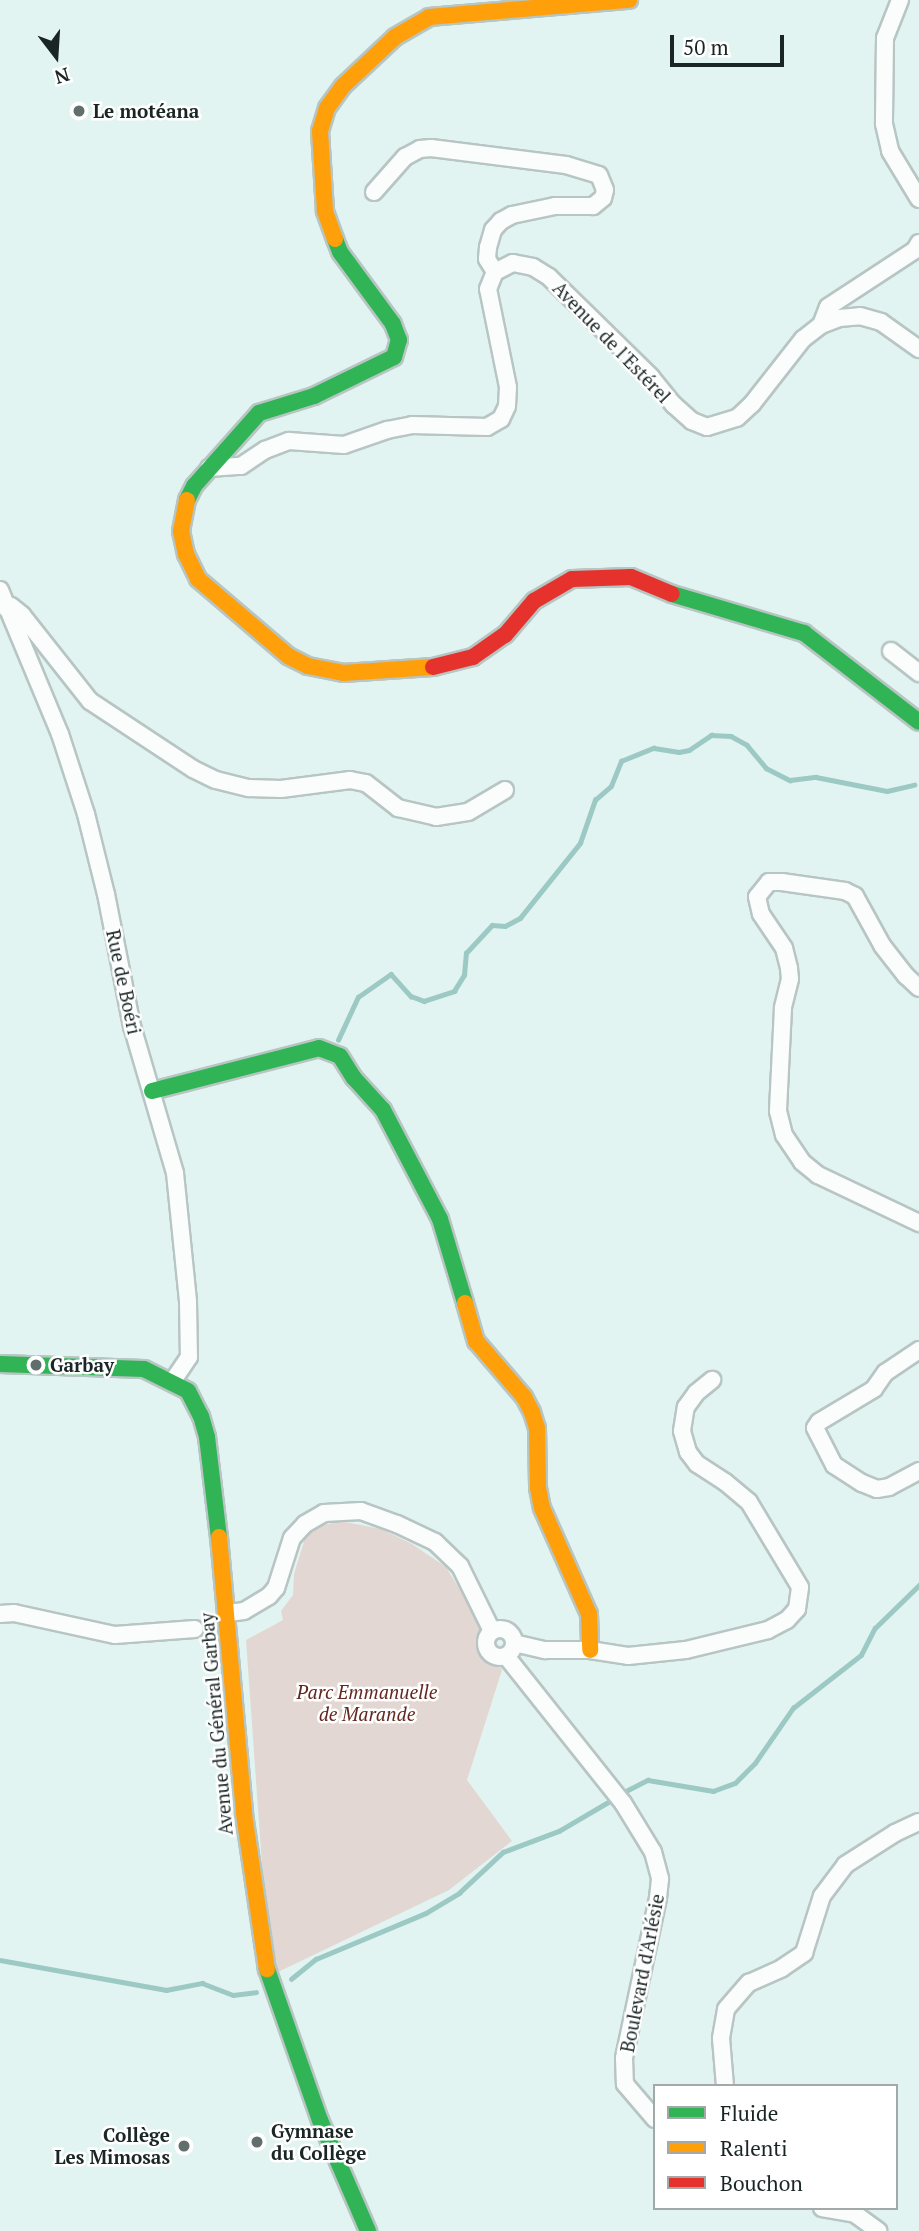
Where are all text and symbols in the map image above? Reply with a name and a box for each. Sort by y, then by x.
north arrow [21,21,91,91]
scale bar [674,21,788,65]
text: 50 m [683,33,729,61]
text: N [52,63,73,91]
place label: Le motéana [93,100,199,122]
marker: Le motéana [71,103,87,119]
street label: Avenue de l'Estérel [548,277,676,407]
street label: Rue de Boéri [102,927,146,1037]
place label: Garbay [50,1354,114,1376]
marker: Garbay [28,1357,44,1373]
street label: Avenue du Général Garbay [195,1612,237,1836]
park label: Parc Emmanuelle de Marande [296,1681,438,1725]
street label: Boulevard d'Arlésie [615,1892,669,2054]
legend [653,2084,898,2210]
text: Fluide [720,2099,778,2127]
place label: Gymnase du Collège [271,2120,366,2164]
place label: Collège Les Mimosas [54,2124,170,2168]
marker: Gymnase du Collège [249,2134,265,2150]
text: Ralenti [720,2134,787,2162]
marker: Collège Les Mimosas [176,2138,192,2154]
text: Bouchon [720,2169,803,2197]

